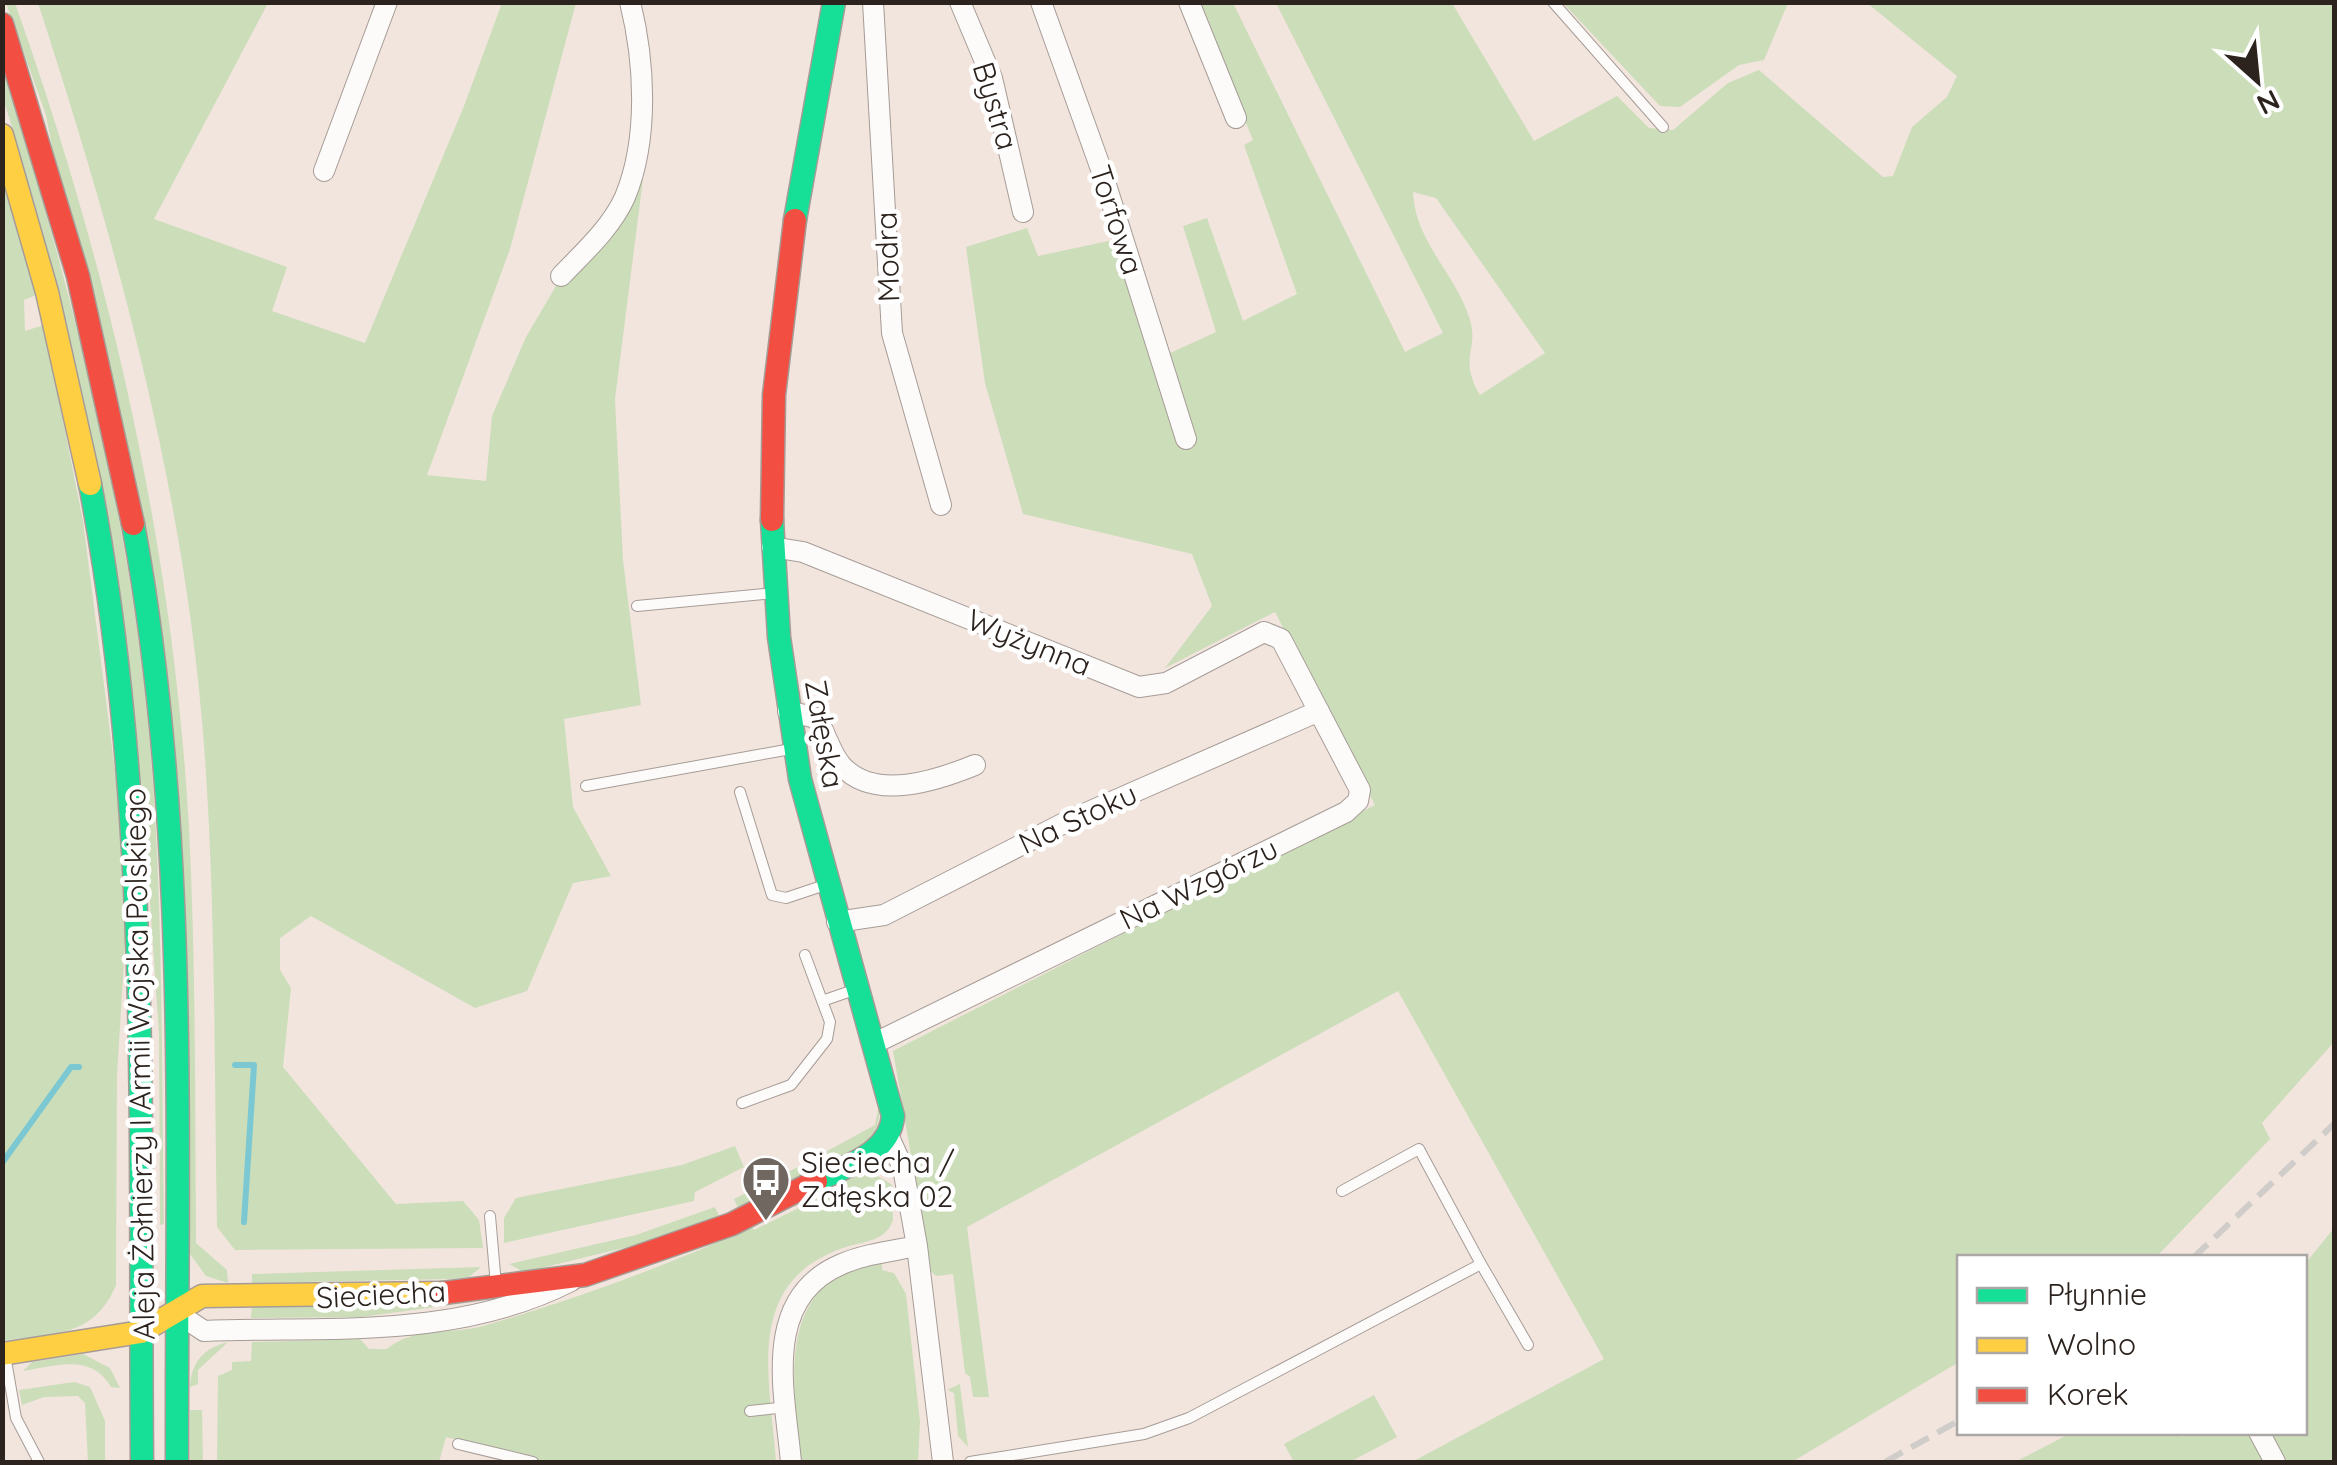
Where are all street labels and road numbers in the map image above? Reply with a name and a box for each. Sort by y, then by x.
street label: Bystra [965,57,1027,154]
street label: Torfowa [1081,160,1152,279]
street label: Modra [866,211,908,303]
street label: Wyżynna [962,600,1097,684]
street label: Załęska [797,677,853,791]
street label: Na Stoku [1012,774,1143,862]
street label: Aleja Żołnierzy I Armii Wojska Polskiego [115,788,163,1340]
street label: Na Wzgórzu [1113,828,1284,938]
street label: Sieciecha [315,1272,447,1316]

